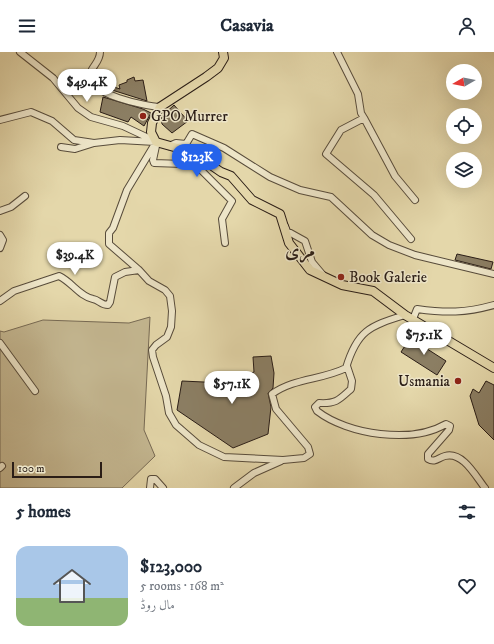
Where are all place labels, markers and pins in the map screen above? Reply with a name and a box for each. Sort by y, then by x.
pin: $49.4K [54,69,120,103]
place label: GPO Murrer [151,107,228,126]
marker: GPO Murrer [138,111,148,121]
pin: $123K [169,144,225,178]
pin: $39.4K [42,242,108,276]
place label: Book Galerie [349,268,427,287]
marker: Book Galerie [336,272,346,282]
pin: $75.1K [391,322,457,356]
pin: $57.1K [199,371,265,405]
place label: Usmania [398,372,451,391]
marker: Usmania [453,376,463,386]

